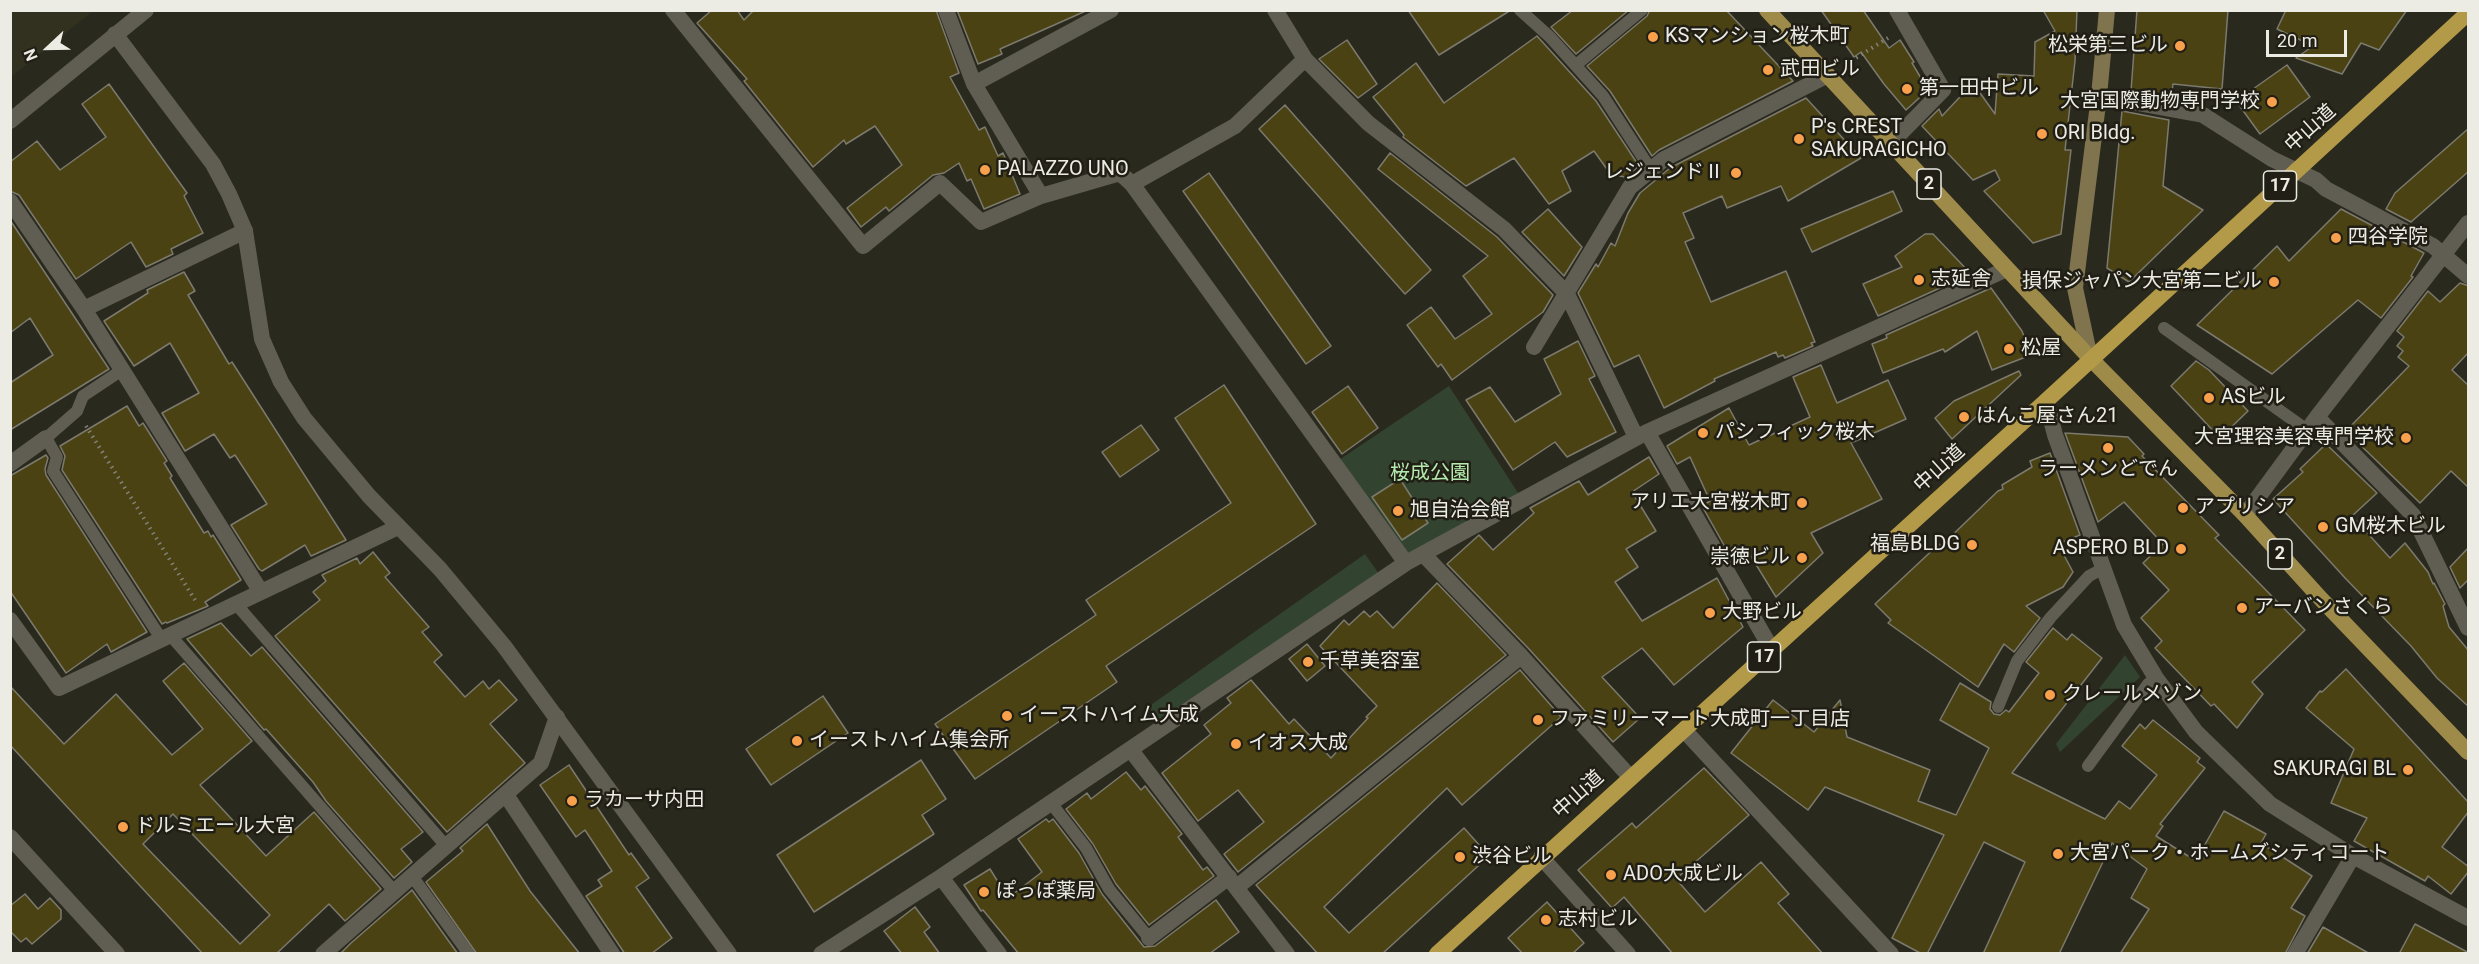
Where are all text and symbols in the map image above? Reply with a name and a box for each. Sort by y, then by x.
north arrow [18,18,78,78]
scale bar [2269,18,2350,56]
place label: KSマンション桜木町 [1665,25,1849,49]
marker: KSマンション桜木町 [1646,30,1660,44]
text: 20 m [2277,30,2317,51]
place label: 松栄第三ビル [2048,34,2168,58]
marker: 松栄第三ビル [2173,39,2187,53]
text: N [20,46,42,64]
place label: 武田ビル [1780,58,1860,82]
marker: 武田ビル [1761,63,1775,77]
place label: 第一田中ビル [1919,77,2039,101]
marker: 第一田中ビル [1900,82,1914,96]
place label: 大宮国際動物専門学校 [2060,90,2260,114]
marker: 大宮国際動物専門学校 [2265,95,2279,109]
street label: 中山道 [2281,100,2341,158]
place label: P's CREST SAKURAGICHO [1811,116,1947,163]
place label: ORI Bldg. [2054,122,2136,146]
marker: ORI Bldg. [2035,127,2049,141]
marker: P's CREST SAKURAGICHO [1792,132,1806,146]
place label: PALAZZO UNO [997,158,1129,182]
place label: レジェンドⅡ [1604,161,1724,185]
marker: PALAZZO UNO [978,163,992,177]
marker: レジェンドⅡ [1729,166,1743,180]
road number: 2 [1917,169,1941,199]
road number: 17 [2264,171,2296,201]
place label: 四谷学院 [2348,226,2428,250]
marker: 四谷学院 [2329,231,2343,245]
place label: 志延舎 [1931,268,1991,292]
place label: 損保ジャパン大宮第二ビル [2022,270,2262,294]
marker: 志延舎 [1912,273,1926,287]
marker: 損保ジャパン大宮第二ビル [2267,275,2281,289]
place label: 松屋 [2021,337,2061,361]
marker: 松屋 [2002,342,2016,356]
place label: ASビル [2221,386,2286,410]
marker: ASビル [2202,391,2216,405]
place label: はんこ屋さん21 [1976,405,2118,429]
marker: はんこ屋さん21 [1957,410,1971,424]
place label: パシフィック桜木 [1715,421,1875,445]
marker: パシフィック桜木 [1696,426,1710,440]
place label: 大宮理容美容専門学校 [2194,426,2394,450]
marker: 大宮理容美容専門学校 [2399,431,2413,445]
street label: 中山道 [1910,440,1970,498]
marker: ラーメンどでん [2101,441,2115,455]
place label: ラーメンどでん [2038,458,2178,482]
park label: 桜成公園 [1390,462,1470,486]
place label: アリエ大宮桜木町 [1630,491,1790,515]
marker: アリエ大宮桜木町 [1795,496,1809,510]
place label: アプリシア [2195,496,2295,520]
place label: 旭自治会館 [1410,499,1510,523]
marker: アプリシア [2176,501,2190,515]
marker: 旭自治会館 [1391,504,1405,518]
place label: GM桜木ビル [2335,515,2446,539]
marker: GM桜木ビル [2316,520,2330,534]
place label: 福島BLDG [1870,533,1960,557]
place label: ASPERO BLD [2053,537,2169,561]
marker: 福島BLDG [1965,538,1979,552]
road number: 2 [2268,539,2292,569]
marker: ASPERO BLD [2174,542,2188,556]
place label: 崇徳ビル [1710,546,1790,570]
marker: 崇徳ビル [1795,551,1809,565]
place label: アーバンさくら [2254,596,2393,620]
place label: 大野ビル [1722,601,1802,625]
marker: アーバンさくら [2235,601,2249,615]
marker: 大野ビル [1703,606,1717,620]
road number: 17 [1748,642,1780,672]
place label: 千草美容室 [1320,650,1420,674]
marker: 千草美容室 [1301,655,1315,669]
place label: クレールメゾン [2062,683,2202,707]
marker: クレールメゾン [2043,688,2057,702]
place label: イーストハイム大成 [1019,704,1199,728]
place label: ファミリーマート大成町一丁目店 [1550,708,1850,732]
marker: イーストハイム大成 [1000,709,1014,723]
marker: ファミリーマート大成町一丁目店 [1531,713,1545,727]
place label: イーストハイム集会所 [809,729,1009,753]
place label: イオス大成 [1248,732,1348,756]
marker: イーストハイム集会所 [790,734,804,748]
marker: イオス大成 [1229,737,1243,751]
place label: SAKURAGI BL [2273,758,2396,782]
marker: SAKURAGI BL [2401,763,2415,777]
street label: 中山道 [1549,766,1609,824]
place label: ラカーサ内田 [584,789,704,813]
marker: ラカーサ内田 [565,794,579,808]
place label: ドルミエール大宮 [135,815,295,839]
marker: ドルミエール大宮 [116,820,130,834]
place label: 大宮パーク・ホームズシティコート [2070,842,2390,866]
place label: 渋谷ビル [1472,845,1552,869]
marker: 大宮パーク・ホームズシティコート [2051,847,2065,861]
marker: 渋谷ビル [1453,850,1467,864]
place label: ADO大成ビル [1623,863,1743,887]
marker: ADO大成ビル [1604,868,1618,882]
place label: ぽっぽ薬局 [996,880,1096,904]
marker: ぽっぽ薬局 [977,885,991,899]
place label: 志村ビル [1558,908,1638,932]
marker: 志村ビル [1539,913,1553,927]

